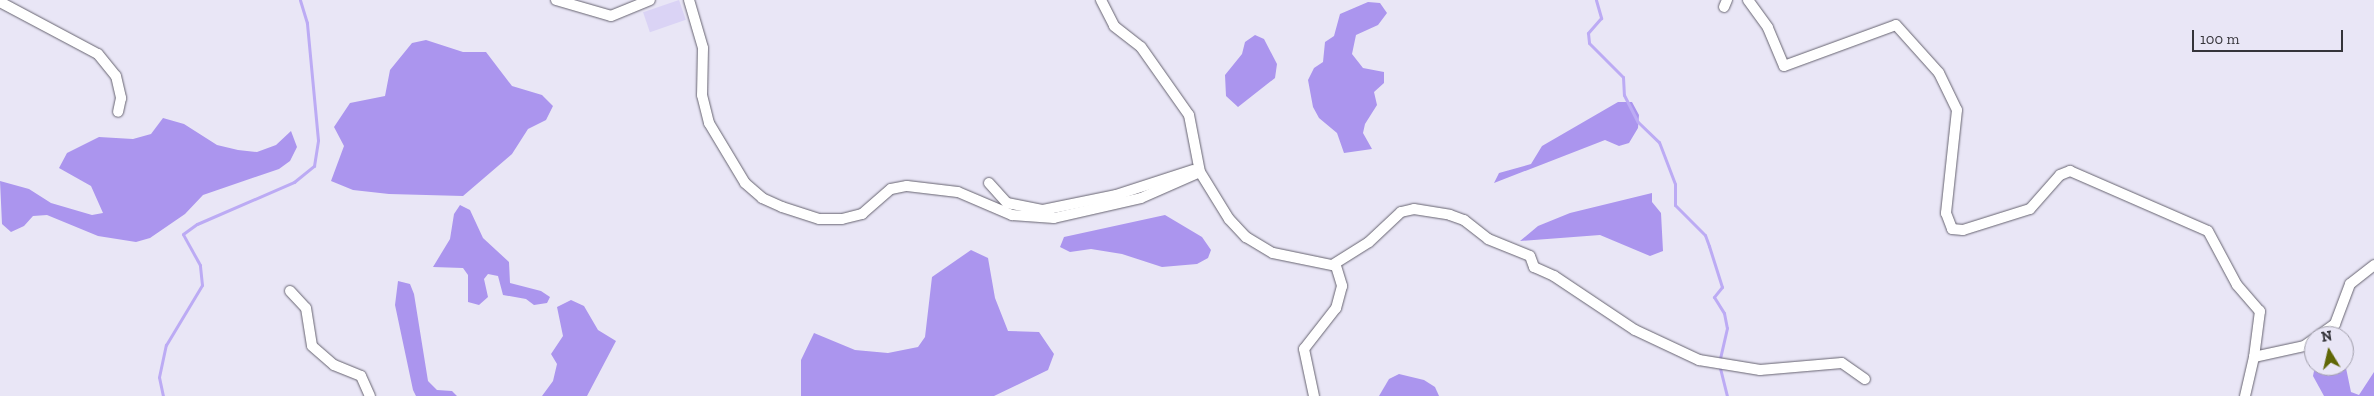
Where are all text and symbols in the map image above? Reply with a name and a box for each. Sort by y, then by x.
scale bar [2194,20,2345,52]
text: 100 m [2200,30,2239,48]
north arrow [2304,326,2354,376]
text: N [2320,327,2333,346]

